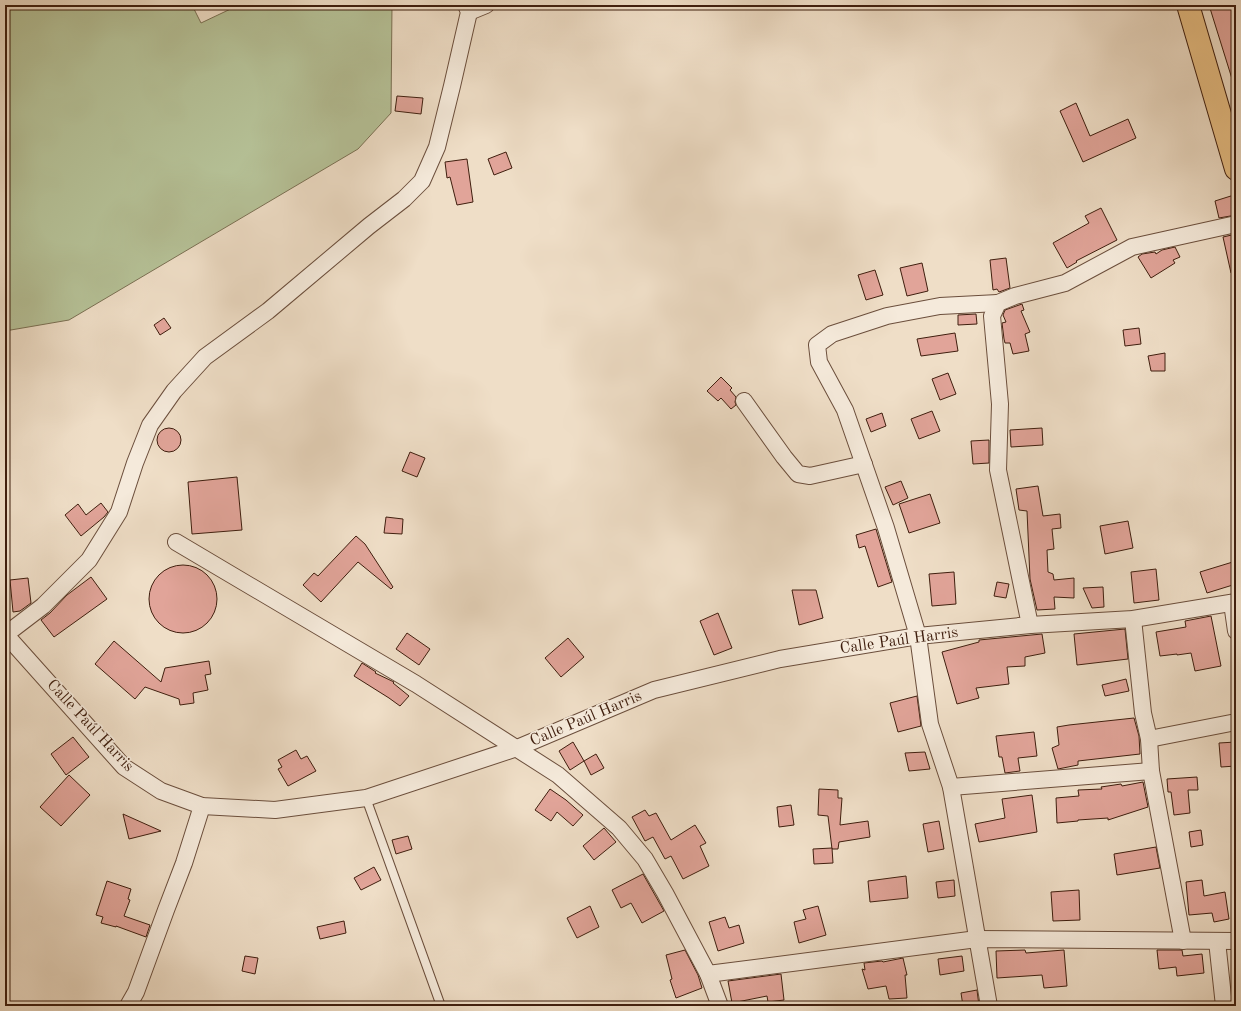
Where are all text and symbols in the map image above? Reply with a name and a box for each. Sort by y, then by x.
street label: Calle Paúl Harris [839,625,959,657]
street label: Calle Paúl Harris [43,677,137,775]
street label: Calle Paúl Harris [528,688,644,750]

